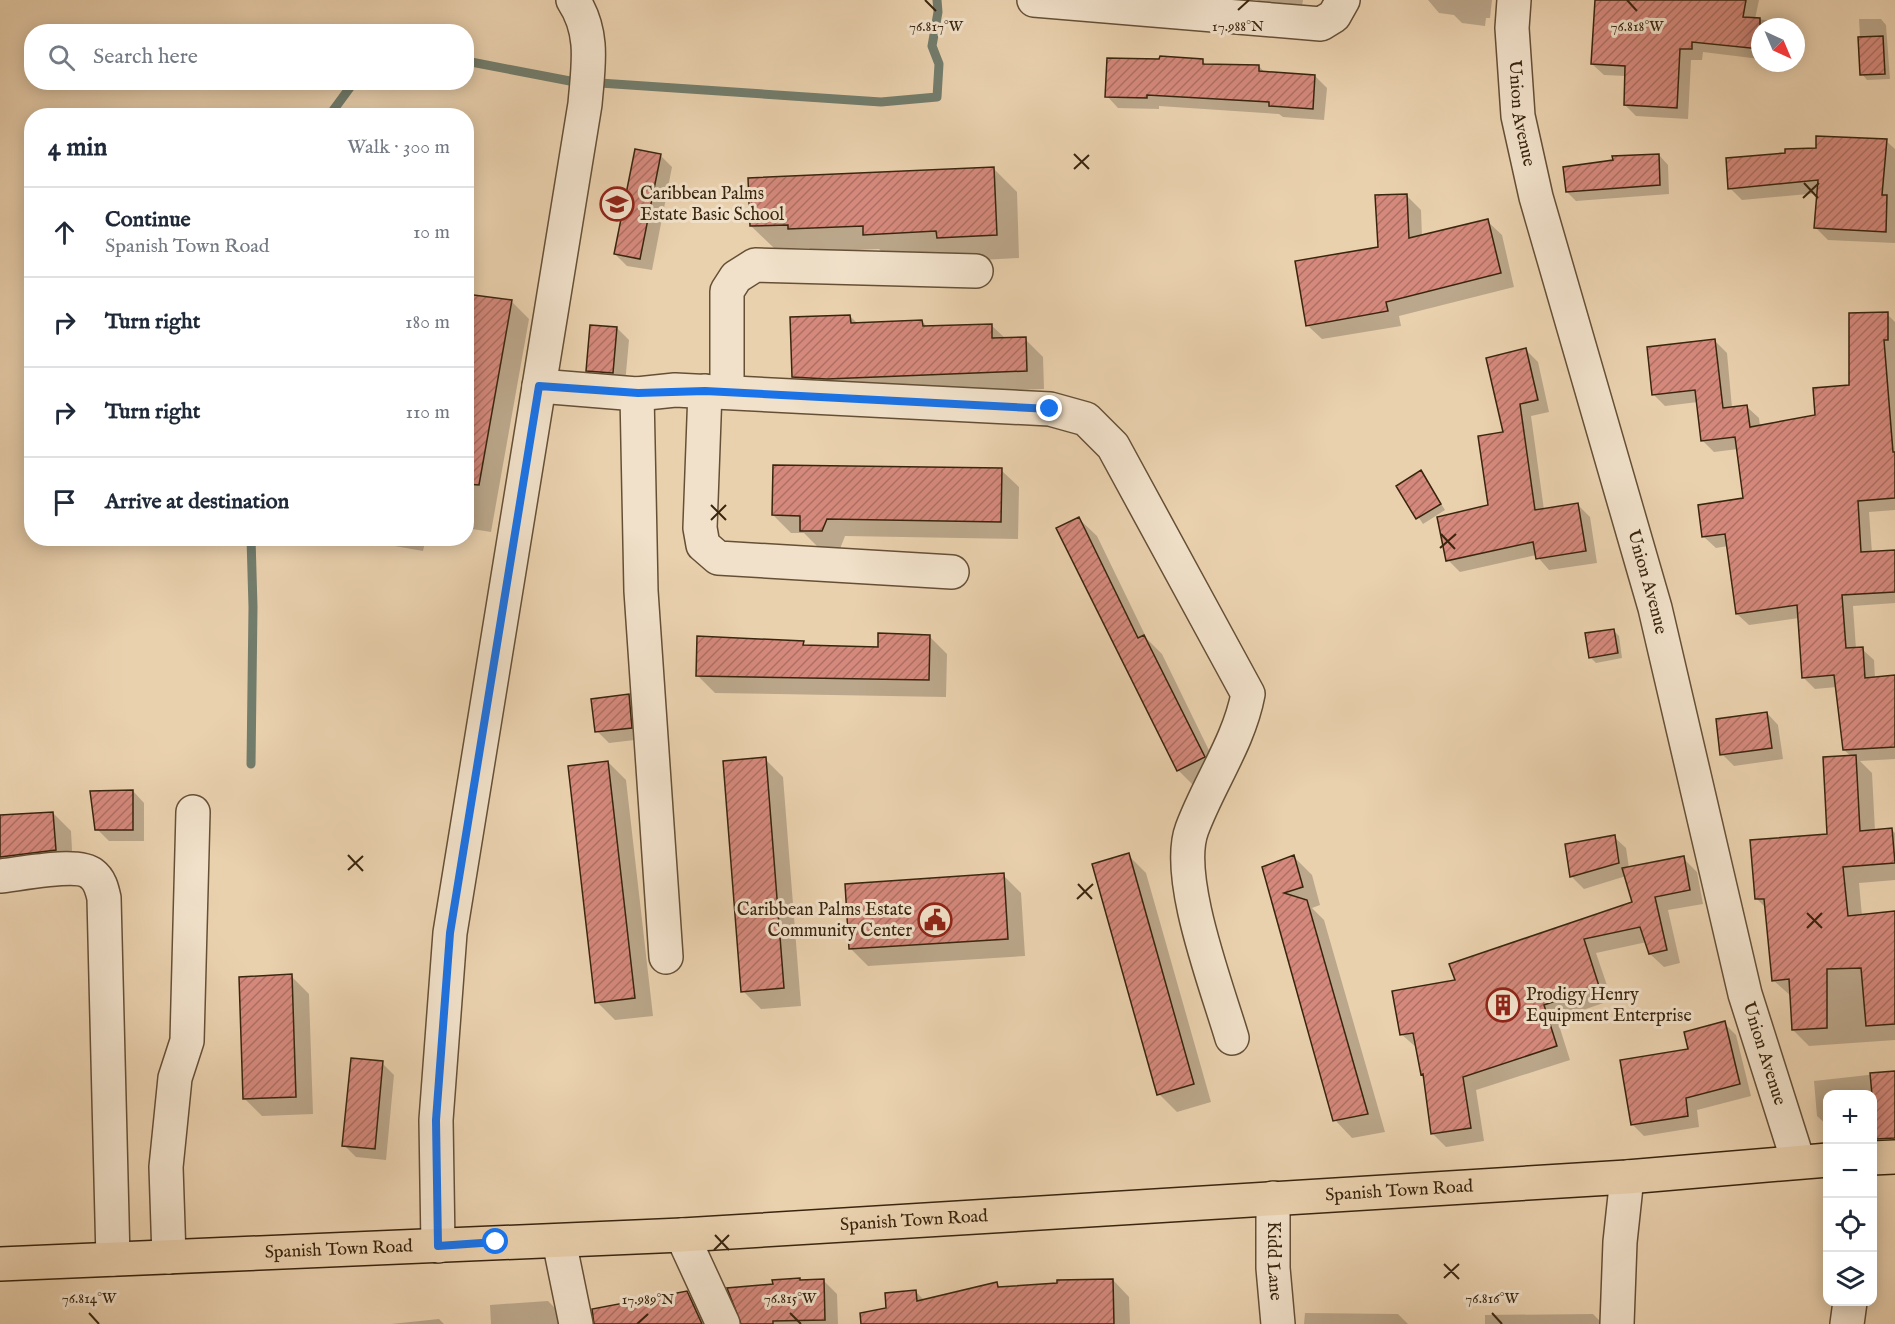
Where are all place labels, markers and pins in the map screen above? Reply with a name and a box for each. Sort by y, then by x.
place label: Caribbean Palms Estate Basic School [640,183,784,227]
school or university icon: Caribbean Palms Estate Basic School [599,186,635,222]
place label: Caribbean Palms Estate Community Center [737,899,912,943]
public building icon: Caribbean Palms Estate Community Center [917,902,953,938]
place label: Prodigy Henry Equipment Enterprise [1526,984,1692,1028]
building icon: Prodigy Henry Equipment Enterprise [1485,987,1521,1023]

